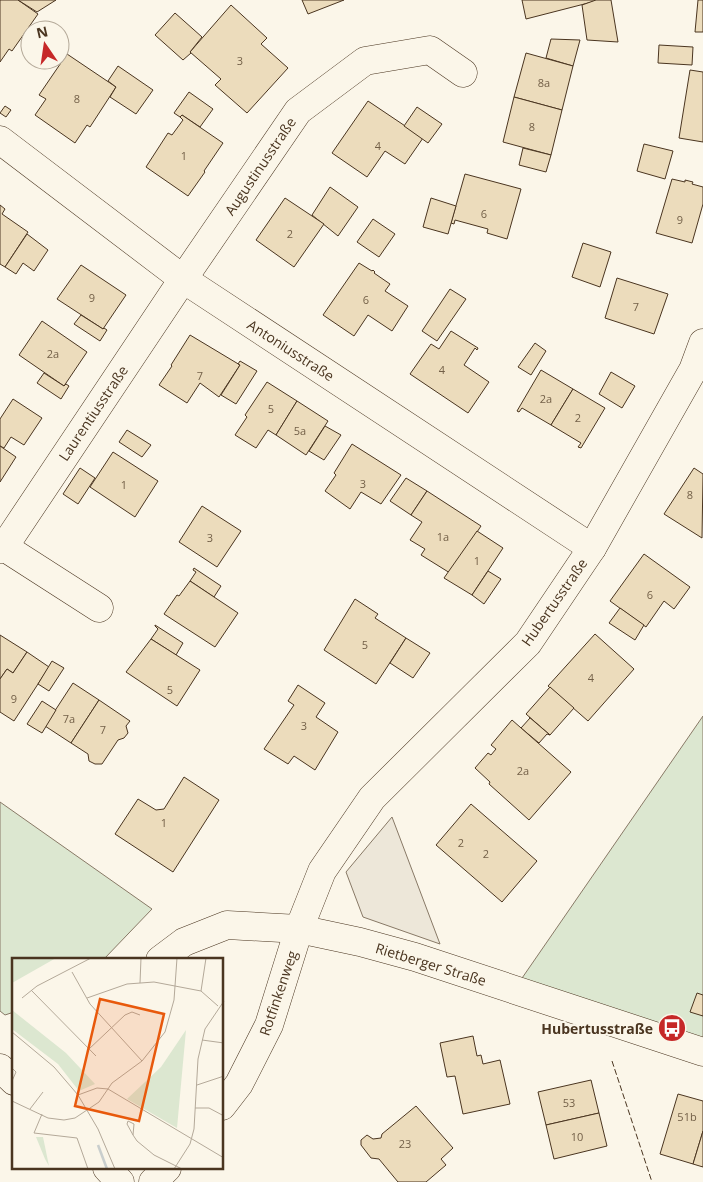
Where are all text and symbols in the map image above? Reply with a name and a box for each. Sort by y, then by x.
north arrow [20,20,70,70]
text: N [34,21,50,42]
house number: 3 [237,53,243,68]
house number: 8a [538,75,550,90]
house number: 8 [74,91,80,106]
street label: Augustinusstraße [220,113,300,219]
house number: 8 [529,119,535,134]
house number: 4 [375,138,382,153]
house number: 1 [181,148,187,163]
house number: 6 [481,206,487,221]
house number: 9 [677,212,683,227]
house number: 2 [287,226,293,241]
house number: 9 [89,290,95,305]
house number: 6 [363,292,369,307]
house number: 7 [633,299,639,314]
street label: Antoniusstraße [244,315,338,385]
house number: 2a [47,346,59,361]
street label: Laurentiusstraße [54,361,132,464]
house number: 4 [439,362,446,377]
house number: 7 [197,368,203,383]
house number: 2a [540,391,552,406]
house number: 5 [268,401,274,416]
house number: 2 [575,410,581,425]
house number: 5a [294,423,306,438]
house number: 3 [360,476,366,491]
house number: 1 [121,477,127,492]
house number: 8 [687,487,693,502]
house number: 1a [437,529,449,544]
house number: 3 [207,530,213,545]
house number: 1 [474,553,480,568]
street label: Hubertusstraße [517,554,591,650]
house number: 6 [647,587,653,602]
house number: 5 [362,637,368,652]
house number: 4 [588,670,595,685]
house number: 5 [167,682,173,697]
house number: 9 [11,691,17,706]
house number: 7a [63,711,75,726]
house number: 3 [301,718,307,733]
house number: 7 [100,722,106,737]
house number: 2a [517,763,529,778]
house number: 1 [161,815,167,830]
house number: 2 [458,835,464,850]
house number: 2 [483,846,489,861]
street label: Rietberger Straße [373,938,489,990]
street label: Rotfinkenweg [255,947,302,1038]
inset map [12,958,224,1170]
bus stop icon: Hubertusstraße [657,1013,687,1043]
place label: Hubertusstraße [541,1019,653,1038]
house number: 53 [563,1095,575,1110]
house number: 51b [677,1109,697,1124]
house number: 10 [571,1129,583,1144]
house number: 23 [399,1136,411,1151]

